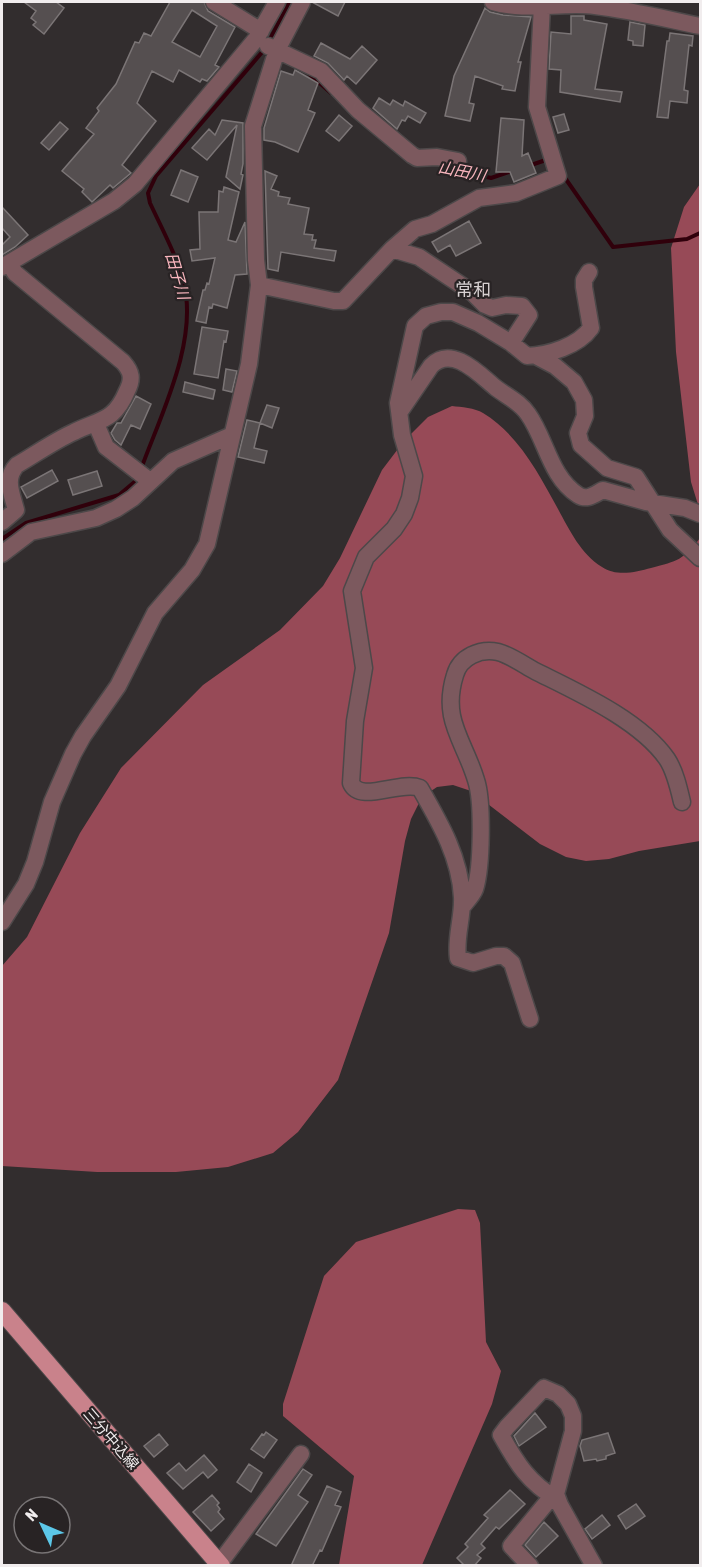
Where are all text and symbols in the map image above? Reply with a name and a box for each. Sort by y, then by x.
water label: 山田川 [437,158,489,185]
water label: 田子川 [163,250,194,303]
district label: 常和 [455,279,491,300]
street label: 三分中込線 [80,1405,142,1473]
north arrow [12,1495,72,1555]
text: N [21,1505,41,1524]

